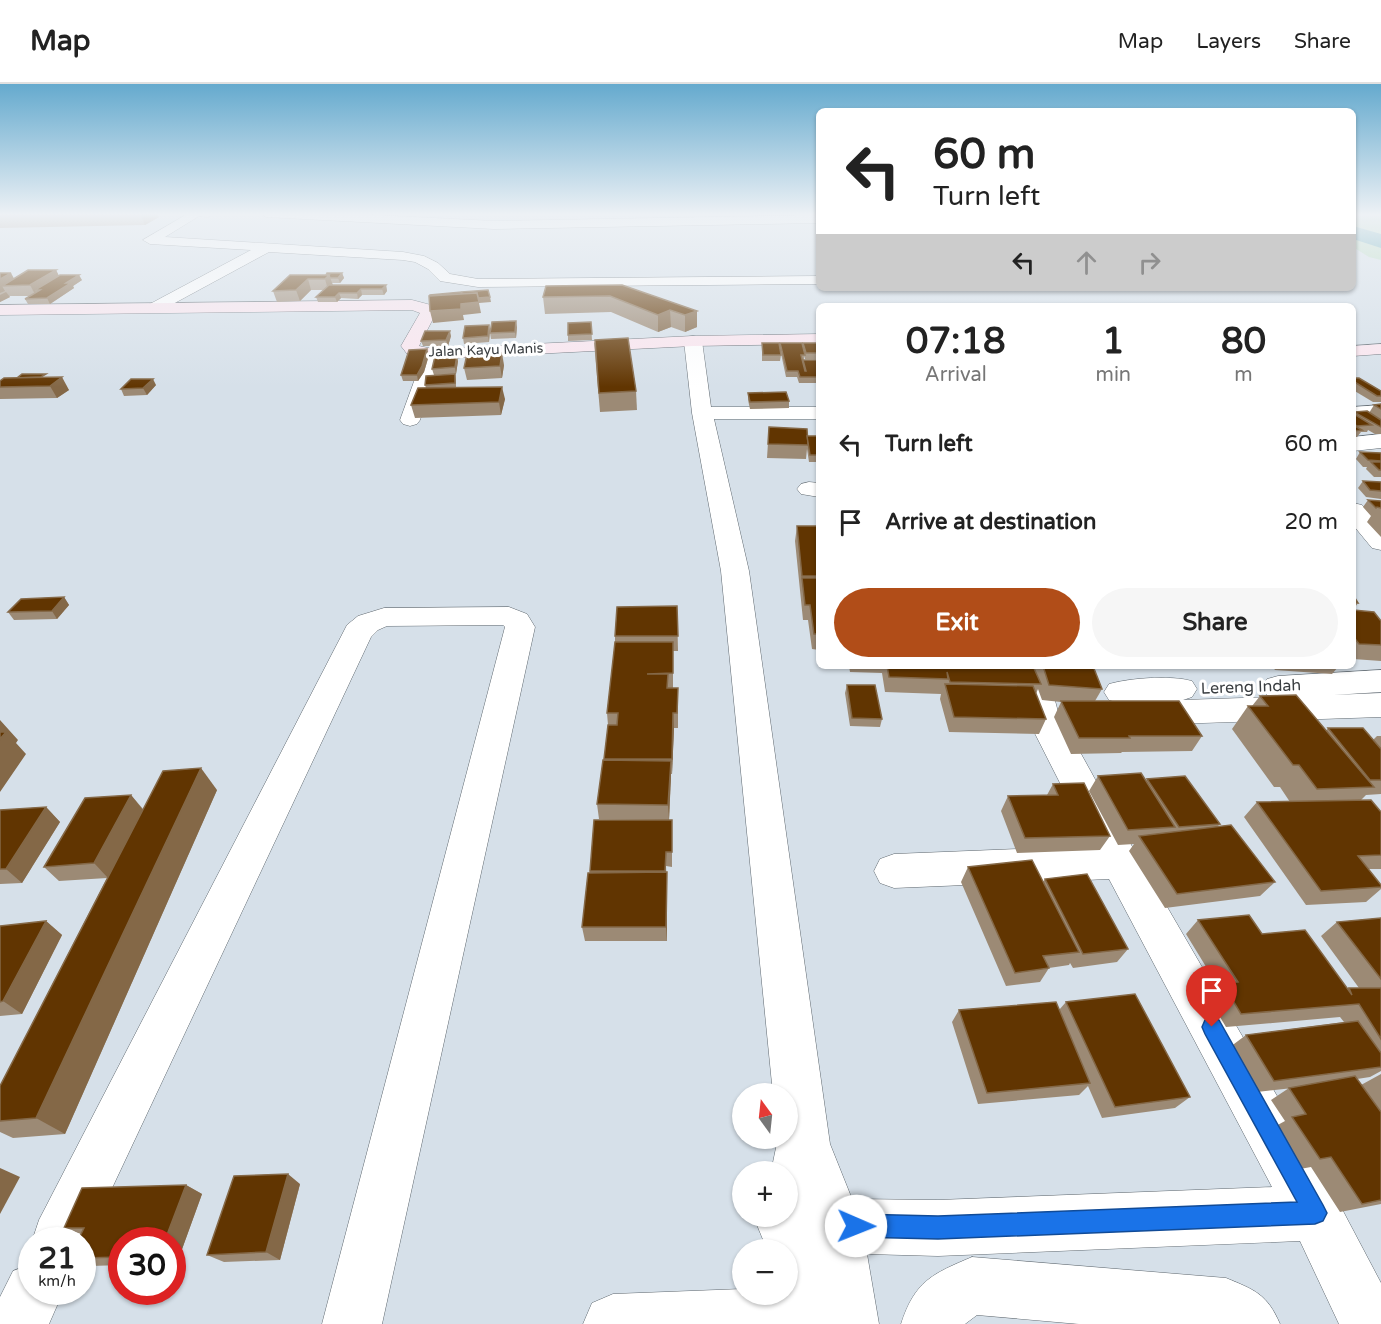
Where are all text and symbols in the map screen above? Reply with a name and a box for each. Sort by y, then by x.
text: Map [30,24,90,58]
text: Map [1118,29,1163,54]
text: Layers [1196,29,1261,54]
text: Share [1294,29,1351,54]
text: 60 m [933,129,1035,180]
icon: left [834,132,912,210]
text: Turn left [933,180,1040,213]
icon: left [1007,246,1040,279]
icon: ahead [1070,246,1103,279]
icon: right [1133,246,1166,279]
text: 07:18 [906,320,1006,363]
text: 1 [1102,320,1125,363]
text: 80 [1221,320,1266,363]
street label: Jalan Kayu Manis [428,339,544,360]
text: Arrival [925,363,987,387]
text: min [1096,363,1131,387]
text: m [1234,363,1253,387]
icon: left [834,428,867,461]
text: Turn left [885,431,973,457]
text: 60 m [1284,431,1338,457]
icon: arrive [834,506,867,539]
text: Arrive at destination [885,509,1096,535]
text: 20 m [1284,509,1338,535]
button: Exit [834,588,1080,657]
button: Share [1092,588,1338,657]
street label: Lereng Indah [1201,675,1301,699]
pin [1186,965,1237,1027]
icon: arrive [1195,974,1228,1007]
north arrow [732,1083,798,1149]
map controls [732,1083,798,1305]
button: + [732,1161,798,1227]
position arrow [824,1194,888,1258]
speed limit sign: 30 [108,1227,186,1305]
button: − [732,1239,798,1305]
text: 21 [38,1240,76,1277]
text: km/h [38,1272,76,1290]

